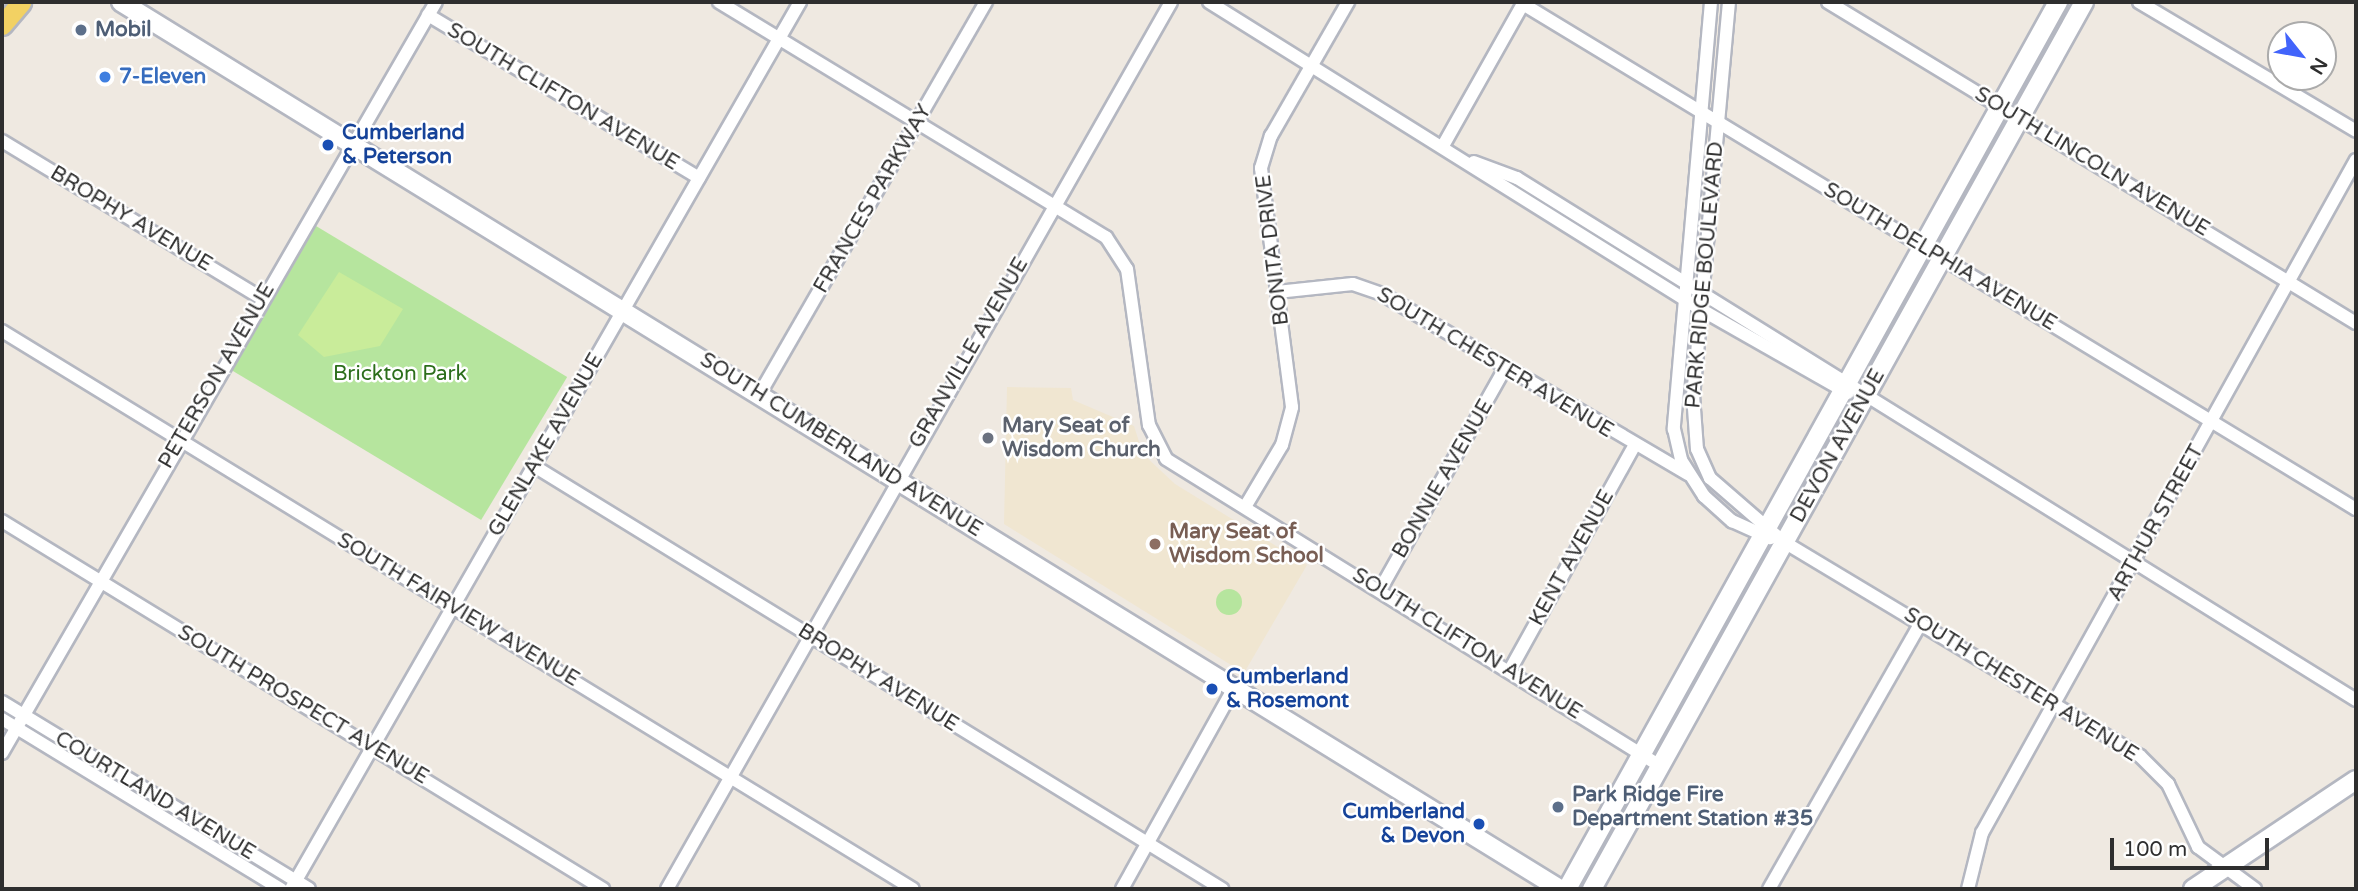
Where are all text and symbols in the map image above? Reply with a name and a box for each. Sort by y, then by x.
place label: Mobil [95,17,151,43]
street label: SOUTH CLIFTON AVENUE [443,18,683,176]
north arrow [2267,21,2337,91]
marker: Mobil [73,22,89,38]
text: N [2305,54,2332,78]
place label: 7-Eleven [119,64,206,90]
marker: 7-Eleven [97,69,113,85]
street label: SOUTH LINCOLN AVENUE [1970,82,2214,242]
street label: FRANCES PARKWAY [809,100,937,298]
place label: Cumberland & Peterson [342,120,465,170]
marker: Cumberland & Peterson [320,137,336,153]
street label: PARK RIDGE BOULEVARD [1681,140,1729,410]
street label: BROPHY AVENUE [46,161,216,277]
street label: BONITA DRIVE [1251,173,1295,327]
street label: SOUTH DELPHIA AVENUE [1819,177,2061,337]
street label: GRANVILLE AVENUE [904,253,1034,453]
street label: PETERSON AVENUE [154,279,280,473]
street label: SOUTH CHESTER AVENUE [1372,282,1618,444]
street label: SOUTH CUMBERLAND AVENUE [695,347,987,543]
street label: GLENLAKE AVENUE [483,349,609,541]
park label: Brickton Park [333,361,467,387]
street label: DEVON AVENUE [1785,365,1891,527]
street label: BONNIE AVENUE [1387,395,1499,563]
place label: Mary Seat of Wisdom Church [1002,413,1161,463]
marker: Mary Seat of Wisdom Church [980,430,996,446]
street label: ARTHUR STREET [2103,440,2209,606]
street label: KENT AVENUE [1524,486,1620,630]
place label: Mary Seat of Wisdom School [1169,519,1324,569]
street label: SOUTH FAIRVIEW AVENUE [332,528,584,692]
marker: Mary Seat of Wisdom School [1147,536,1163,552]
street label: SOUTH CLIFTON AVENUE [1348,563,1586,725]
street label: SOUTH CHESTER AVENUE [1899,602,2143,768]
street label: BROPHY AVENUE [793,618,963,738]
street label: SOUTH PROSPECT AVENUE [173,620,433,790]
place label: Cumberland & Rosemont [1226,664,1349,714]
marker: Cumberland & Rosemont [1204,681,1220,697]
street label: COURTLAND AVENUE [50,726,260,866]
place label: Park Ridge Fire Department Station #35 [1572,782,1813,832]
place label: Cumberland & Devon [1342,799,1465,849]
marker: Park Ridge Fire Department Station #35 [1550,799,1566,815]
marker: Cumberland & Devon [1471,816,1487,832]
scale bar [2113,824,2272,868]
text: 100 m [2123,837,2187,862]

